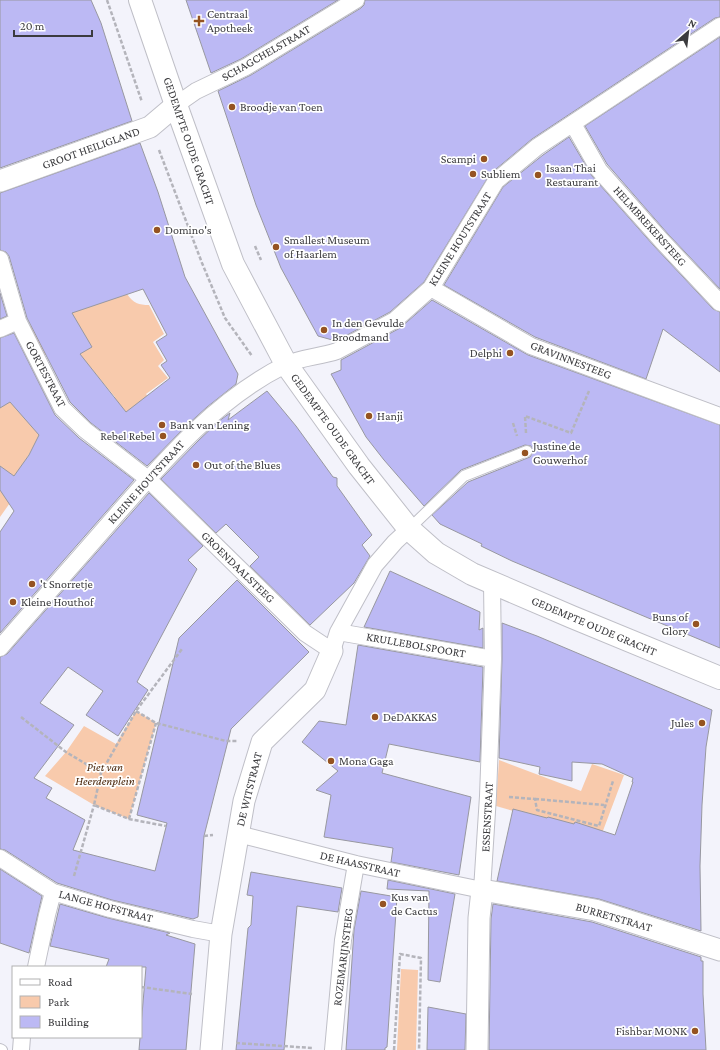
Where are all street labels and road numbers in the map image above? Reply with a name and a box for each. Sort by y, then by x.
street label: SCHAGCHELSTRAAT [219,22,313,84]
street label: GEDEMPTE OUDE GRACHT [160,75,218,207]
street label: GROOT HEILIGLAND [40,124,142,172]
street label: HELMBREKERSTEEG [610,183,690,269]
street label: KLEINE HOUTSTRAAT [425,189,495,289]
street label: GORTESTRAAT [23,338,70,410]
street label: GRAVINNESTEEG [528,338,614,382]
street label: GEDEMPTE OUDE GRACHT [288,370,378,488]
street label: KLEINE HOUTSTRAAT [105,437,188,527]
street label: GROENDAALSTEEG [198,528,278,606]
street label: GEDEMPTE OUDE GRACHT [529,593,659,659]
street label: KRULLEBOLSPOORT [365,629,467,661]
street label: DE WITSTRAAT [233,750,265,828]
street label: ESSENSTRAAT [478,781,496,852]
street label: DE HAASSTRAAT [318,848,402,880]
street label: LANGE HOFSTRAAT [57,887,155,925]
street label: BURRETSTRAAT [574,899,654,935]
street label: ROZEMARIJNSTEEG [330,907,356,1007]

